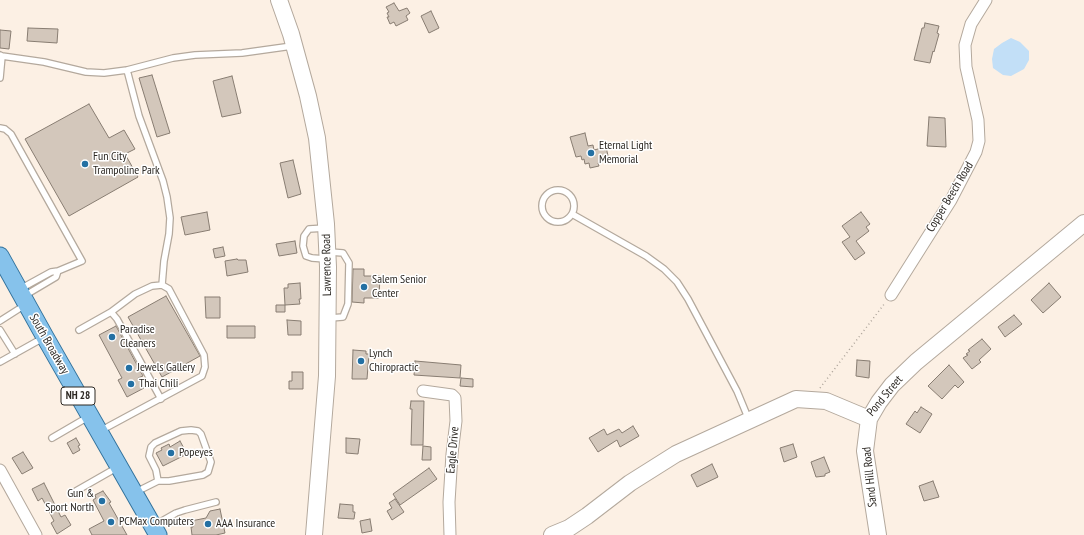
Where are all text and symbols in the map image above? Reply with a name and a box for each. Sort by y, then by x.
place label: Eternal Light Memorial [599,139,652,167]
marker: Eternal Light Memorial [586,148,596,158]
place label: Fun City Trampoline Park [93,150,160,178]
marker: Fun City Trampoline Park [80,159,90,169]
street label: Copper Beech Road [923,159,977,235]
street label: Lawrence Road [319,234,335,296]
place label: Salem Senior Center [372,273,426,301]
marker: Salem Senior Center [359,282,369,292]
street label: South Broadway [26,311,72,377]
place label: Paradise Cleaners [120,323,156,351]
marker: Paradise Cleaners [107,332,117,342]
place label: Lynch Chiropractic [369,347,419,375]
marker: Lynch Chiropractic [356,356,366,366]
place label: Jewels Gallery [137,361,195,375]
marker: Jewels Gallery [124,363,134,373]
street label: Pond Street [864,373,906,419]
place label: Thai Chili [139,377,178,391]
marker: Thai Chili [126,379,136,389]
road number: NH 28 [61,387,95,405]
street label: Eagle Drive [444,426,462,474]
place label: Popeyes [179,446,213,460]
street label: Sand Hill Road [860,446,880,508]
marker: Popeyes [166,448,176,458]
place label: Gun & Sport North [45,487,94,515]
marker: Gun & Sport North [97,496,107,506]
place label: PCMax Computers [119,515,194,529]
marker: PCMax Computers [106,517,116,527]
place label: AAA Insurance [216,517,275,531]
marker: AAA Insurance [203,519,213,529]

